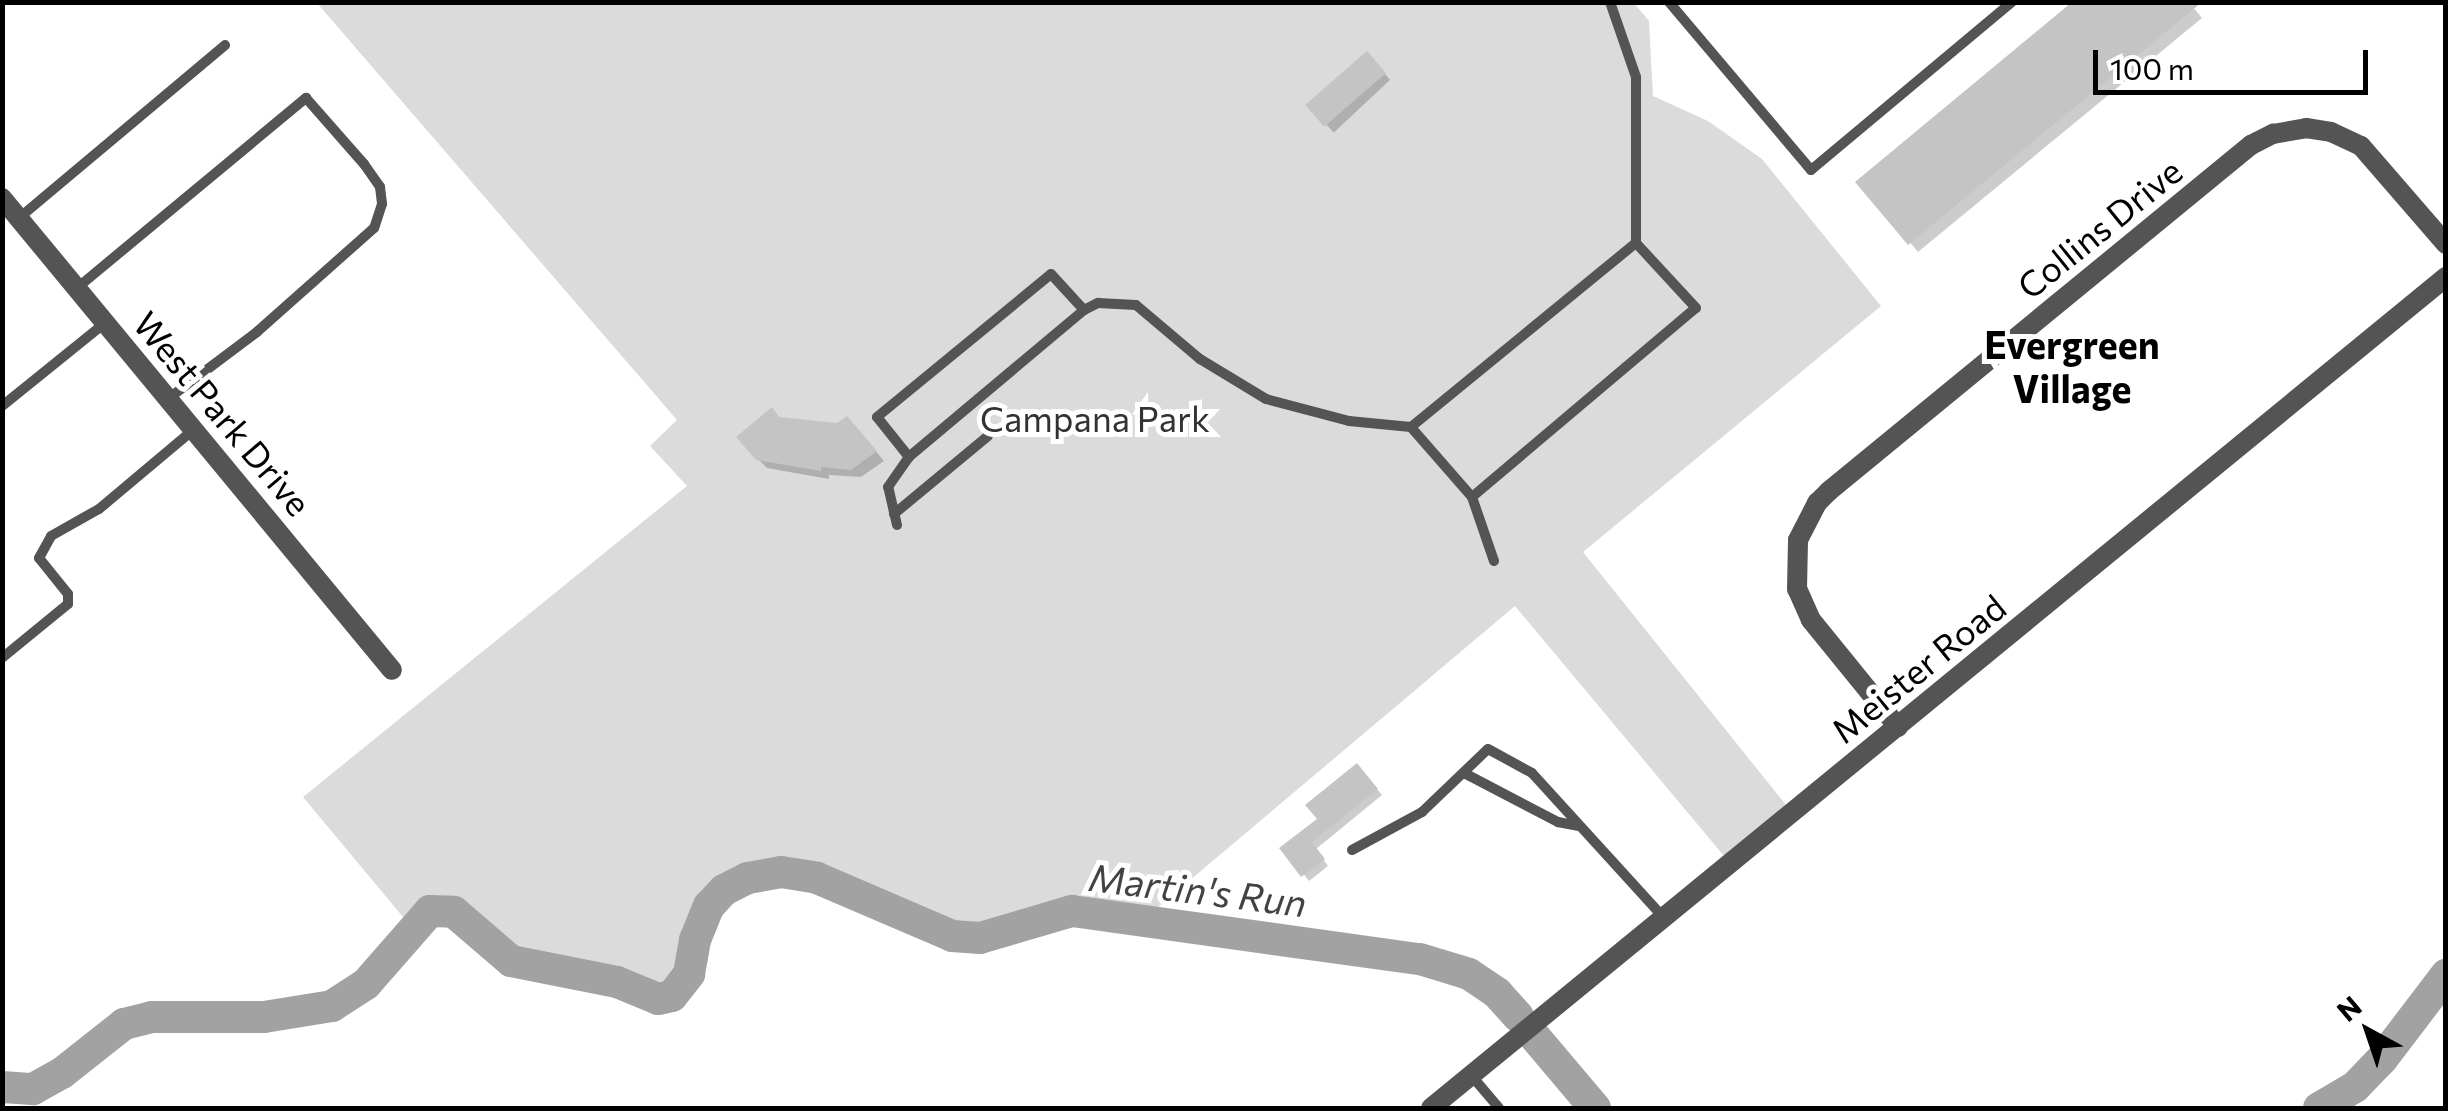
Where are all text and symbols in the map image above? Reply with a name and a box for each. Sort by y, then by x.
scale bar [2098,30,2373,92]
text: 100 m [2110,49,2194,86]
street label: Collins Drive [2008,149,2190,307]
street label: West Park Drive [126,303,320,523]
district label: Evergreen Village [1984,321,2160,410]
park label: Campana Park [980,397,1210,439]
street label: Meister Road [1823,585,2013,751]
water label: Martin's Run [1087,853,1309,925]
north arrow [2318,981,2418,1081]
text: N [2330,988,2368,1028]

